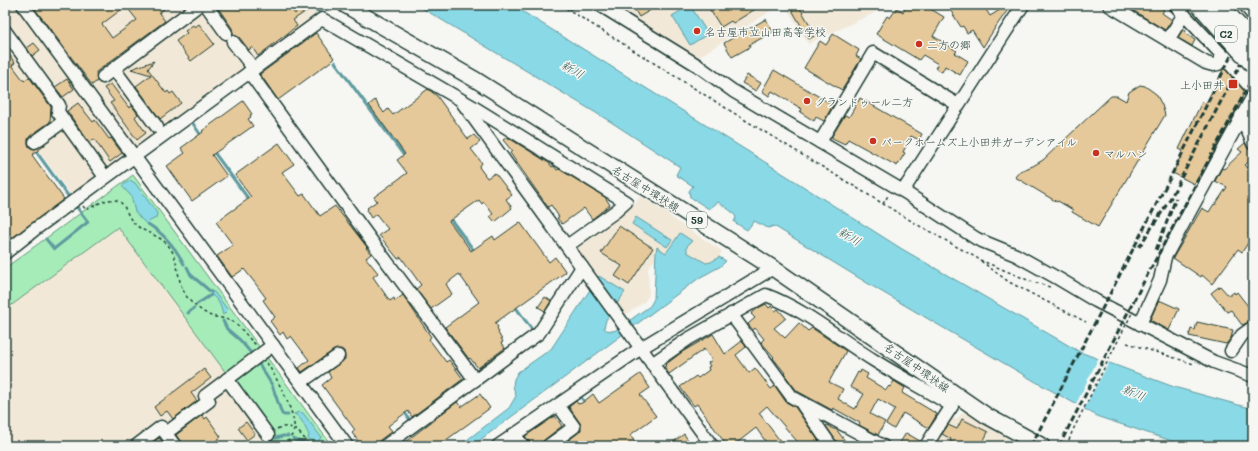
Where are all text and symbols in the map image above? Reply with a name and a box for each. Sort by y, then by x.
place label: 名古屋市立山田高等学校 [705,24,826,39]
marker: 名古屋市立山田高等学校 [692,26,702,36]
road number: C2 [1215,26,1237,42]
place label: 二方の郷 [927,37,971,52]
marker: 二方の郷 [914,39,924,49]
water label: 新川 [559,56,587,82]
place label: 上小田井 [1180,77,1224,92]
marker: 上小田井 [1227,78,1239,90]
place label: グランドゥール二方 [815,94,913,109]
marker: グランドゥール二方 [802,96,812,106]
place label: パークホームズ上小田井ガーデンアイル [881,134,1077,149]
marker: パークホームズ上小田井ガーデンアイル [868,136,878,146]
place label: マルハン [1104,146,1148,161]
marker: マルハン [1091,148,1101,158]
street label: 名古屋中環状線 [609,161,683,215]
road number: 59 [687,212,707,228]
water label: 新川 [836,223,864,249]
street label: 名古屋中環状線 [881,339,953,395]
water label: 新川 [1120,380,1148,404]

